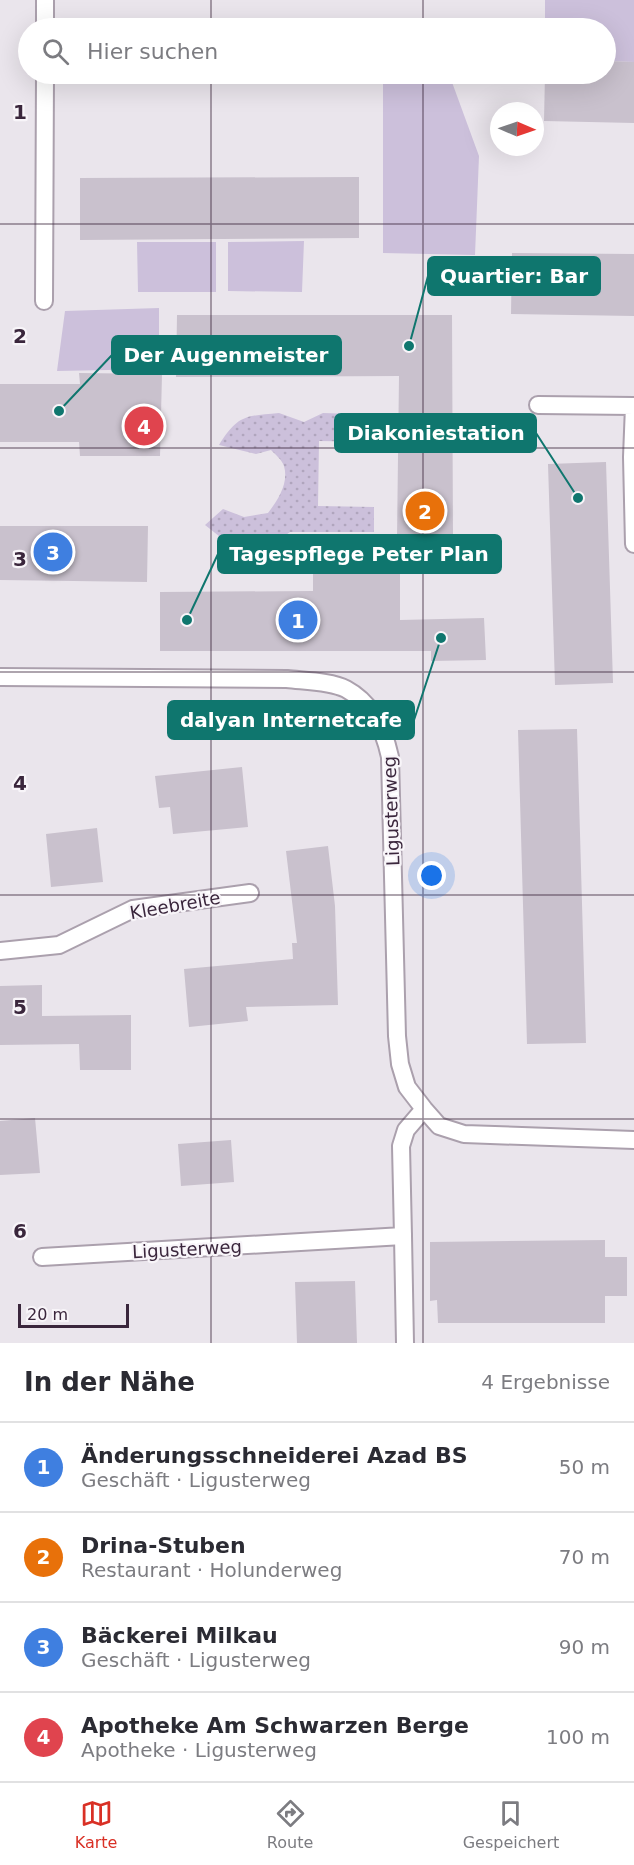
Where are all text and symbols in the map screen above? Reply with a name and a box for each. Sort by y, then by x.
search box [18,18,616,84]
icon: search [39,35,72,68]
text: Hier suchen [87,39,218,64]
text: 1 [13,100,27,124]
north arrow [490,102,544,156]
callout: Quartier: Bar [428,257,600,295]
text: Quartier: Bar [440,264,588,288]
text: 2 [13,324,27,348]
callout: Der Augenmeister [112,336,341,374]
text: Der Augenmeister [124,343,329,367]
pin: 4 [124,404,164,448]
callout: Diakoniestation [335,414,536,452]
text: Diakoniestation [347,421,525,445]
pin: 2 [406,488,444,534]
pin: 3 [34,530,72,574]
callout: Tagespflege Peter Plan [218,535,501,573]
text: Tagespflege Peter Plan [229,542,489,566]
text: 3 [13,547,27,571]
pin: 1 [278,598,318,642]
callout: dalyan Internetcafe [168,701,414,739]
text: dalyan Internetcafe [180,708,402,732]
street label: Ligusterweg [379,756,403,866]
text: 4 [13,771,27,795]
your location [417,861,446,890]
street label: Kleebreite [128,887,222,923]
text: 5 [13,995,27,1019]
text: 6 [13,1219,27,1243]
street label: Ligusterweg [132,1236,242,1262]
scale bar [18,1301,129,1328]
text: 20 m [27,1305,68,1324]
text: In der Nähe [24,1367,195,1397]
text: 4 Ergebnisse [481,1370,610,1394]
text: Änderungsschneiderei Azad BS [81,1443,468,1468]
text: 1 [37,1455,50,1479]
text: 50 m [559,1455,610,1479]
text: Geschäft · Ligusterweg [81,1468,311,1492]
text: Drina-Stuben [81,1533,246,1558]
text: 2 [37,1545,50,1569]
text: 70 m [559,1545,610,1569]
text: Restaurant · Holunderweg [81,1558,342,1582]
text: Bäckerei Milkau [81,1623,278,1648]
text: 3 [37,1635,50,1659]
text: 90 m [559,1635,610,1659]
text: Geschäft · Ligusterweg [81,1648,311,1672]
text: Apotheke Am Schwarzen Berge [81,1713,469,1738]
text: 4 [37,1725,50,1749]
text: 100 m [546,1725,610,1749]
text: Apotheke · Ligusterweg [81,1738,317,1762]
tab: Karte [75,1797,117,1852]
tab: Route [267,1797,313,1852]
tab: Gespeichert [463,1797,559,1852]

